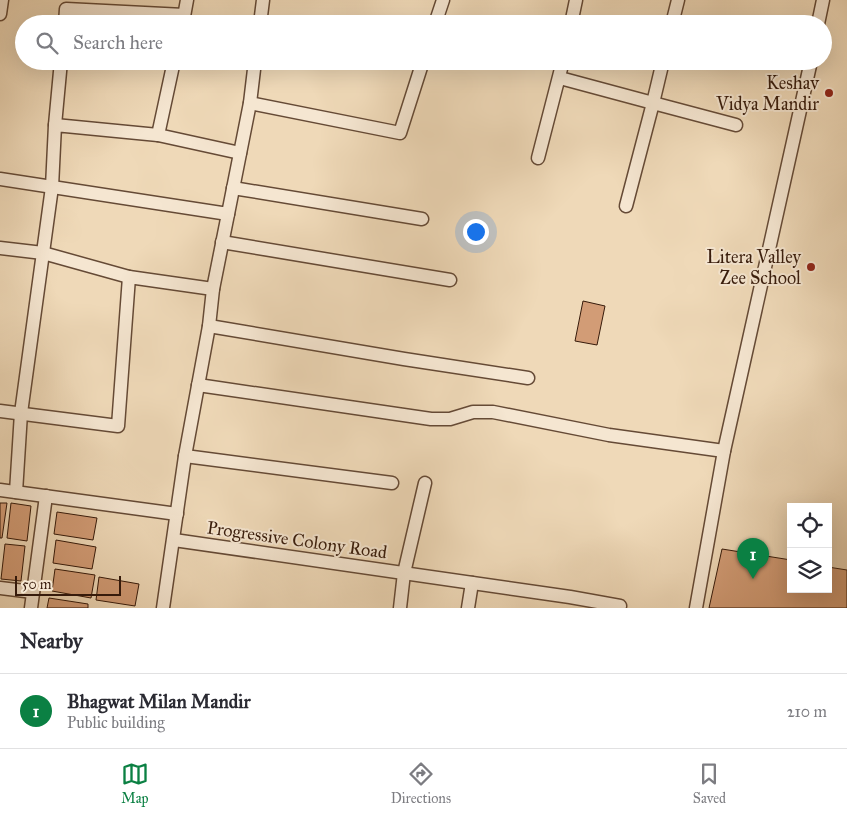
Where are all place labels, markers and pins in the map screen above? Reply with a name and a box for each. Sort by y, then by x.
place label: Keshav Vidya Mandir [715,72,820,115]
marker: Keshav Vidya Mandir [823,87,835,99]
place label: Litera Valley Zee School [707,246,802,289]
marker: Litera Valley Zee School [805,261,817,273]
pin: 1 [737,538,769,579]

